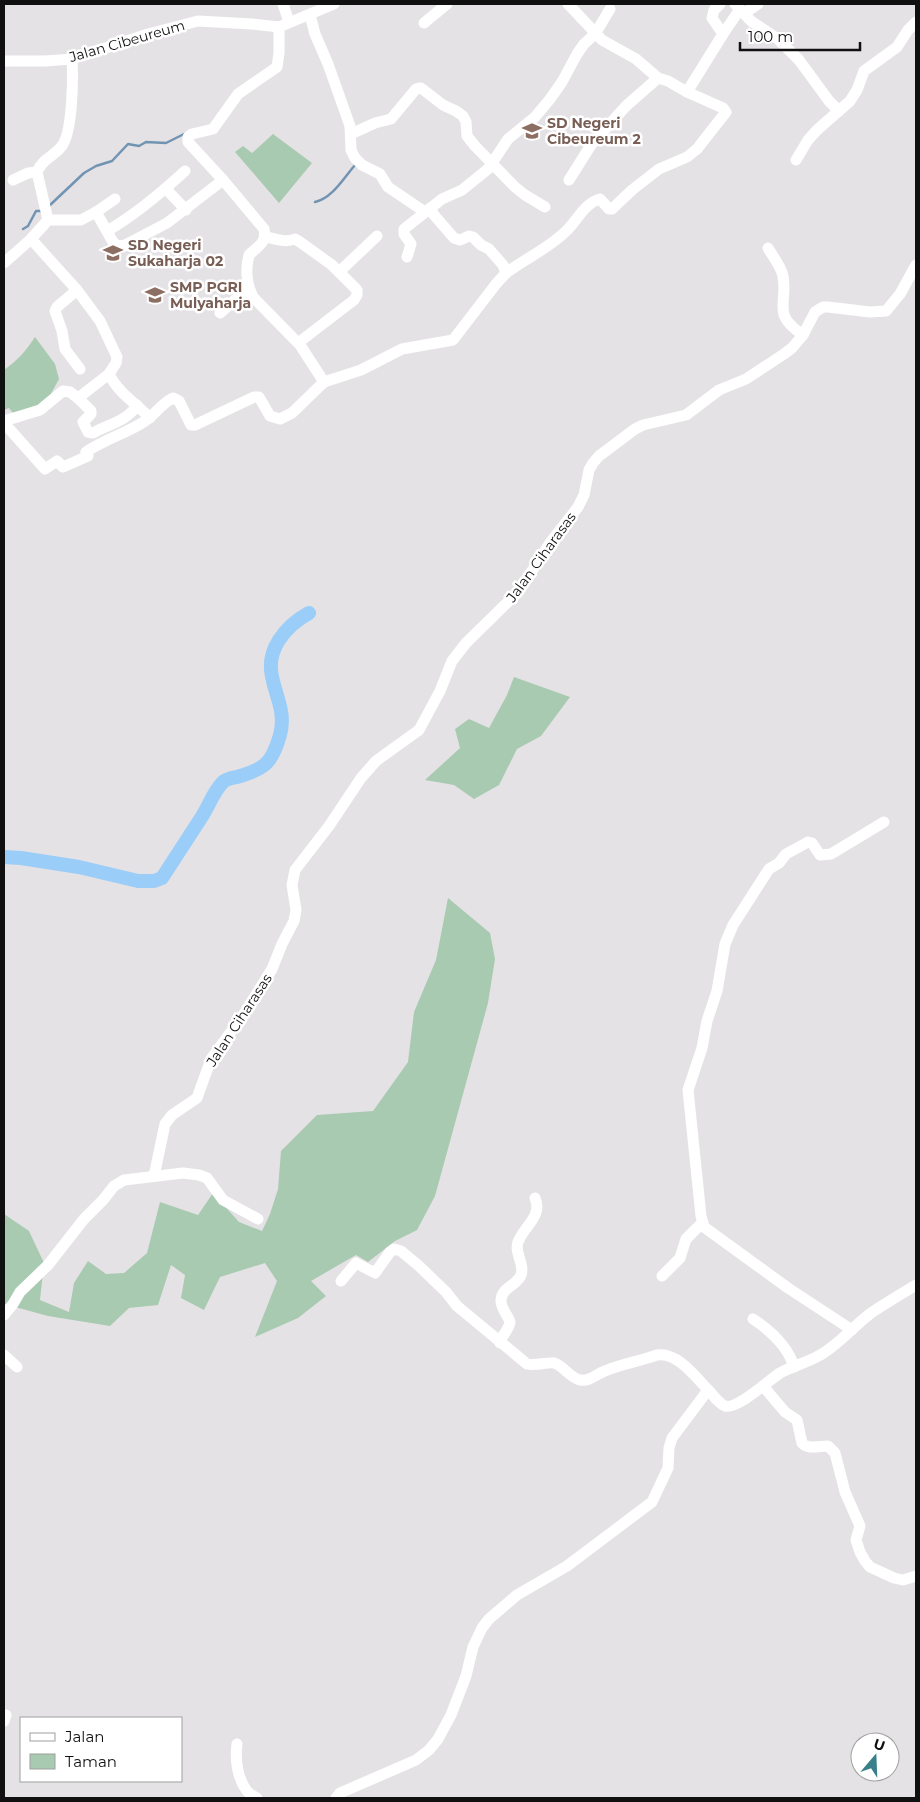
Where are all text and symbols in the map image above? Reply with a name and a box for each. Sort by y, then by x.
street label: Jalan Cibeureum [66,16,187,66]
scale bar [740,20,860,52]
text: 100 m [748,27,793,46]
place label: SD Negeri Cibeureum 2 [547,114,641,148]
school or university icon: SD Negeri Cibeureum 2 [521,120,543,142]
place label: SD Negeri Sukaharja 02 [128,236,223,270]
school or university icon: SD Negeri Sukaharja 02 [102,242,124,264]
place label: SMP PGRI Mulyaharja [170,278,251,312]
school or university icon: SMP PGRI Mulyaharja [144,284,166,306]
street label: Jalan Ciharasas [502,508,580,606]
street label: Jalan Ciharasas [202,970,276,1071]
legend [20,1717,182,1782]
text: Jalan [64,1727,104,1746]
north arrow [850,1732,900,1782]
text: U [871,1734,887,1755]
text: Taman [65,1752,117,1771]

